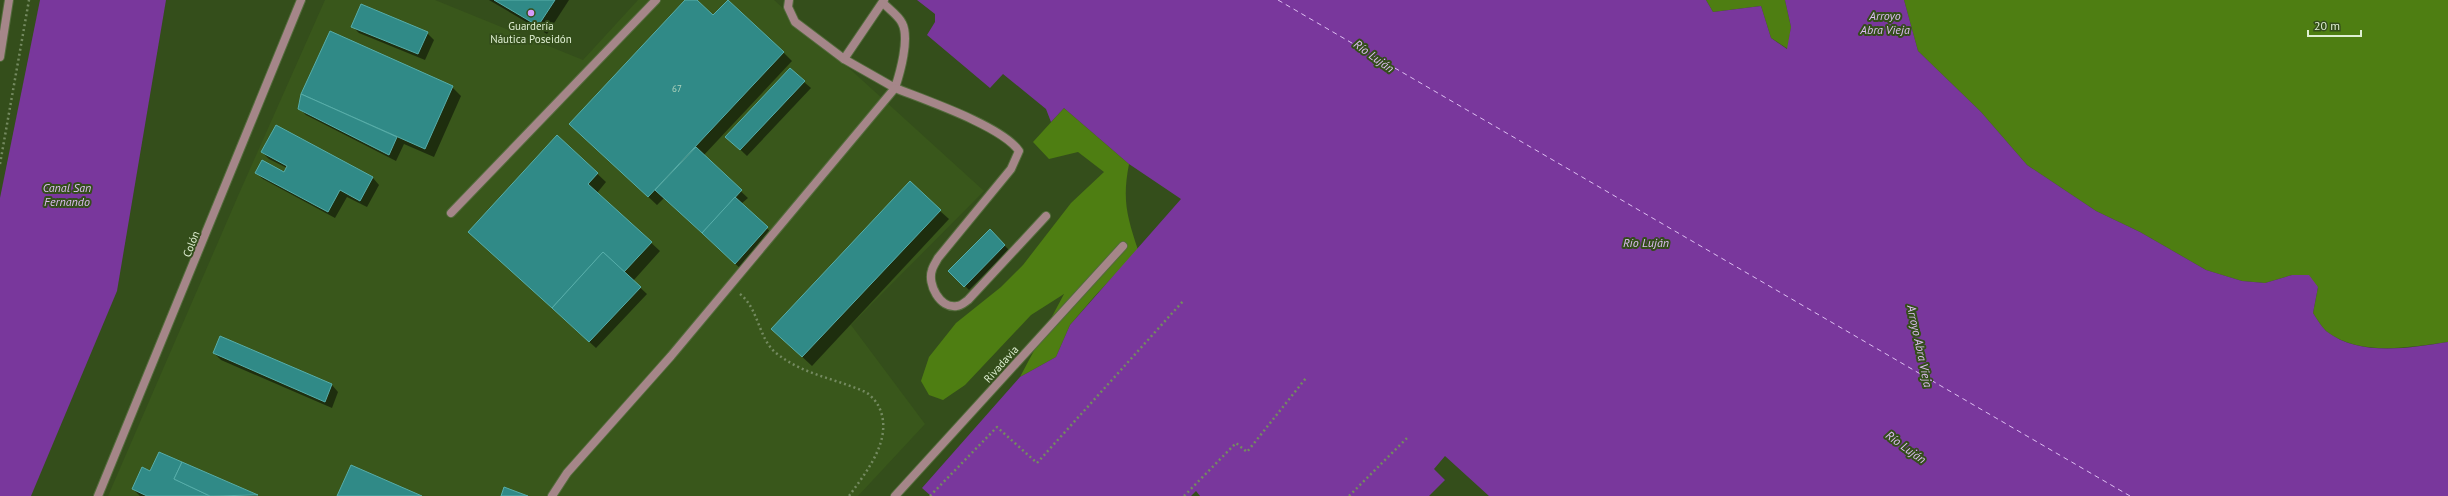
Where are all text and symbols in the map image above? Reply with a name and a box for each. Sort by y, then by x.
marker: Guardería Náutica Poseidón [526,8,536,18]
water label: Arroyo Abra Vieja [1859,8,1910,37]
scale bar [2308,12,2361,38]
text: 20 m [2314,18,2340,33]
place label: Guardería Náutica Poseidón [490,19,572,46]
water label: Río Luján [1351,36,1397,76]
house number: 67 [672,83,682,94]
water label: Canal San Fernando [43,180,91,209]
street label: Colón [179,229,203,259]
water label: Río Luján [1623,235,1669,250]
water label: Arroyo Abra Vieja [1904,303,1936,389]
street label: Rivadavia [981,342,1021,386]
water label: Río Luján [1883,427,1929,467]

